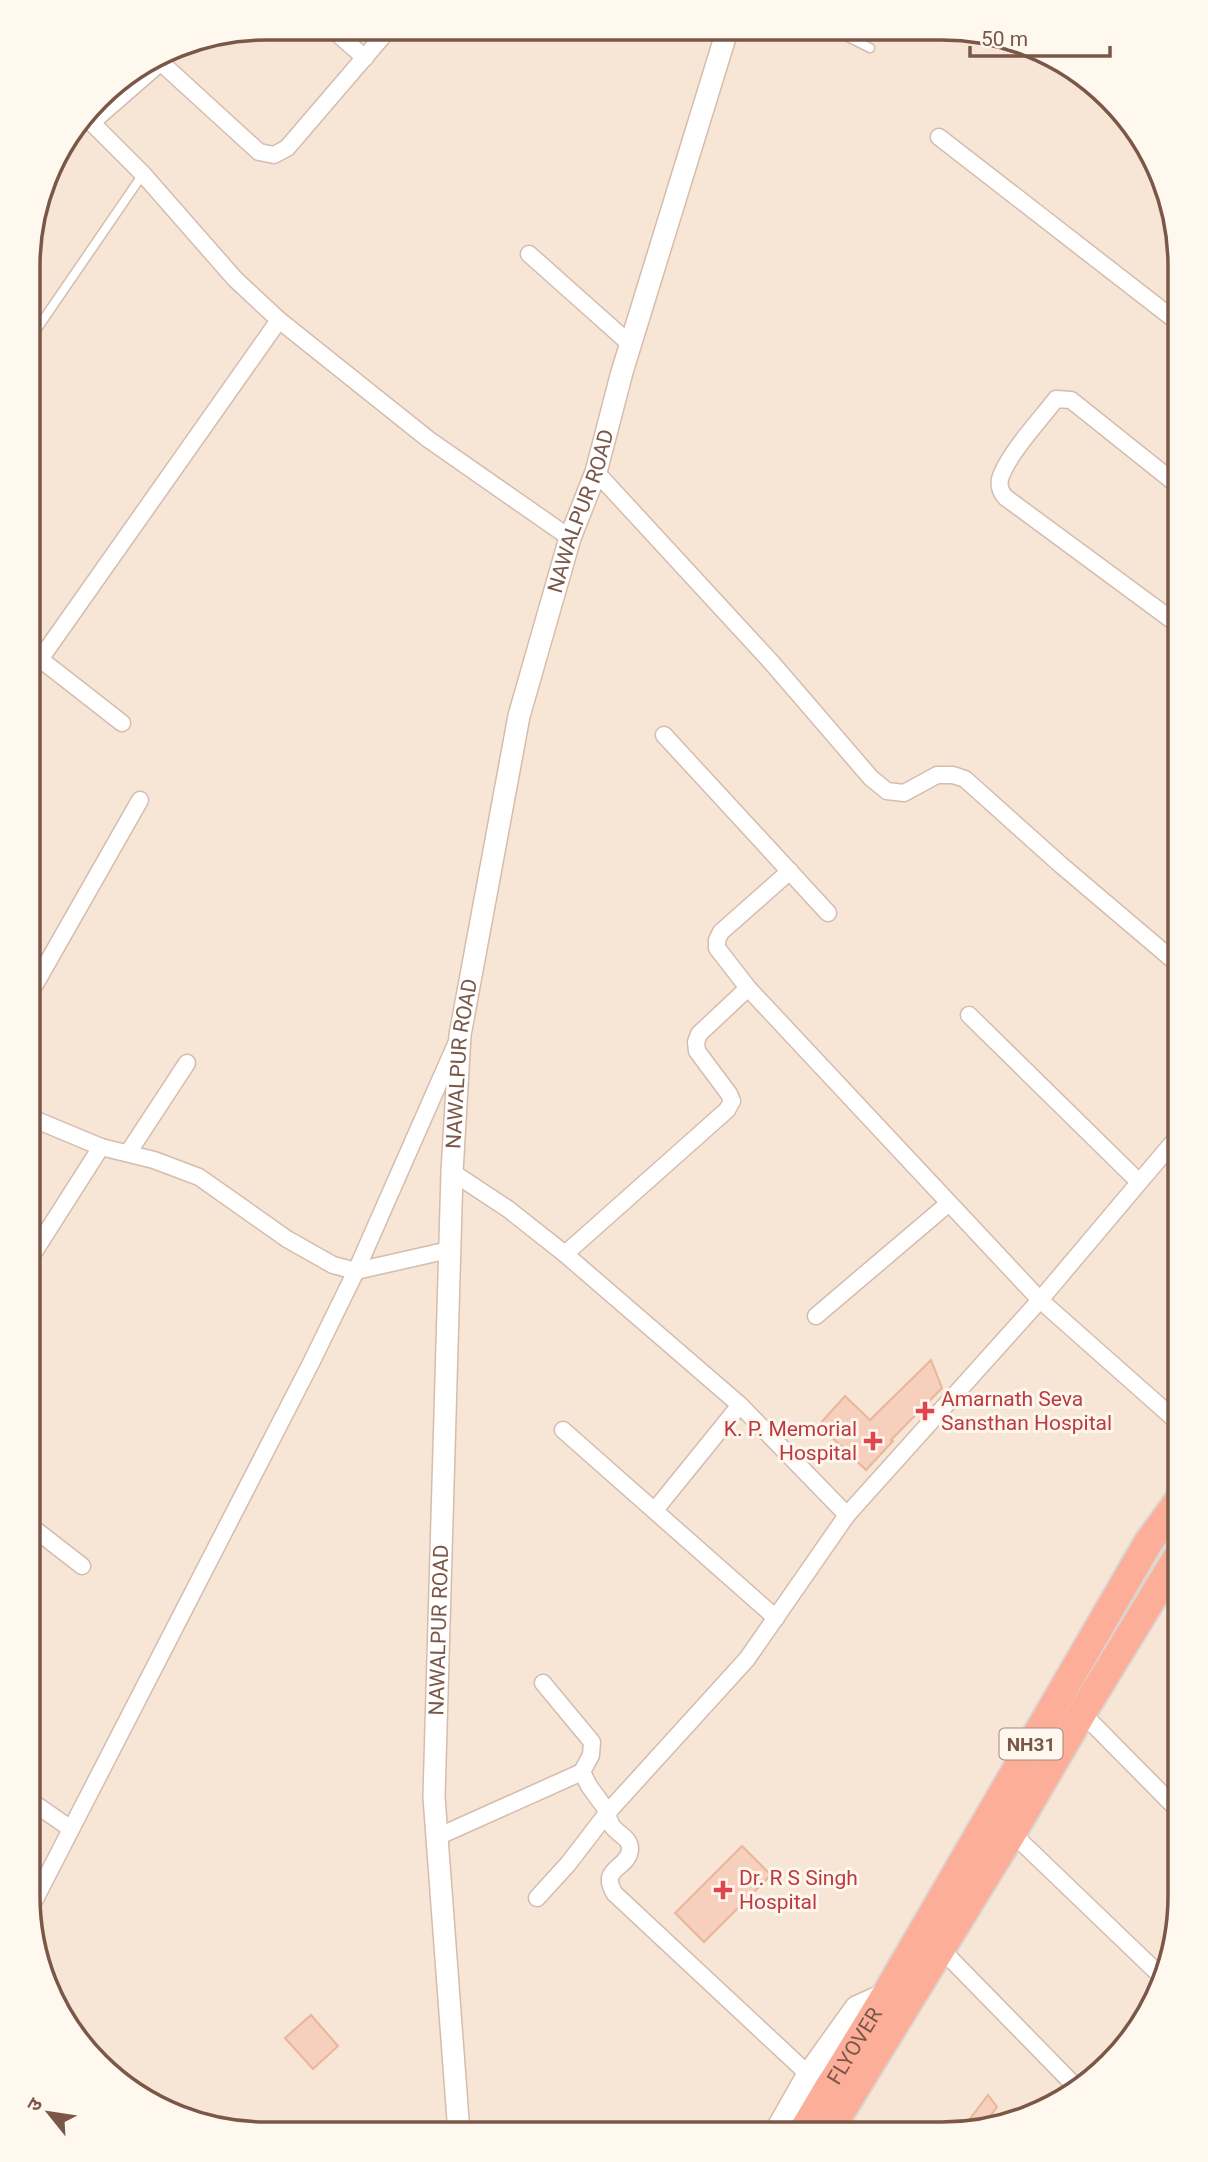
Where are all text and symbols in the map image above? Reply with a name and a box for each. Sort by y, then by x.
scale bar [970,14,1110,58]
text: 50 m [981,27,1028,51]
street label: NAWALPUR ROAD [543,427,619,596]
street label: NAWALPUR ROAD [441,977,482,1149]
place label: Amarnath Seva Sansthan Hospital [941,1387,1112,1435]
marker: Amarnath Seva Sansthan Hospital [915,1401,935,1421]
place label: K. P. Memorial Hospital [724,1417,857,1465]
marker: K. P. Memorial Hospital [863,1431,883,1451]
street label: NAWALPUR ROAD [424,1544,453,1716]
road number: NH31 [1000,1728,1062,1760]
place label: Dr. R S Singh Hospital [739,1866,858,1914]
marker: Dr. R S Singh Hospital [713,1880,733,1900]
street label: FLYOVER [822,2003,887,2089]
north arrow [14,2078,84,2148]
text: उ [22,2093,48,2115]

